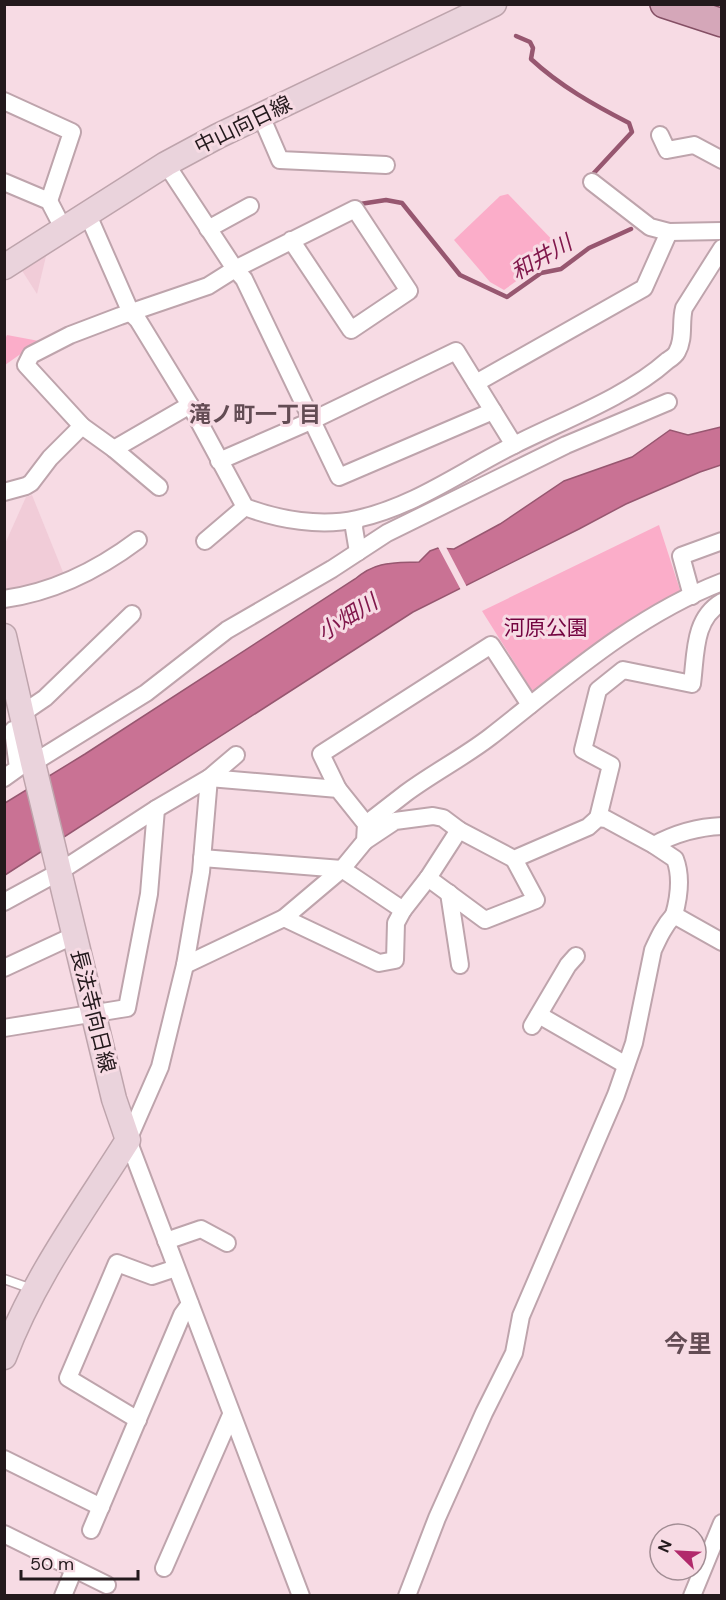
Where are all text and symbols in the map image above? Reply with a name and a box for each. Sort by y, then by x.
street label: 中山向日線 [190,89,296,161]
water label: 和井川 [505,227,579,286]
district label: 滝ノ町一丁目 [189,400,321,429]
water label: 小畑川 [312,587,385,647]
park label: 河原公園 [504,614,588,642]
street label: 長法寺向日線 [64,946,122,1076]
district label: 今里 [664,1328,712,1359]
north arrow [648,1522,708,1582]
text: N [653,1537,677,1556]
scale bar [21,1543,138,1581]
text: 50 m [30,1552,74,1576]

